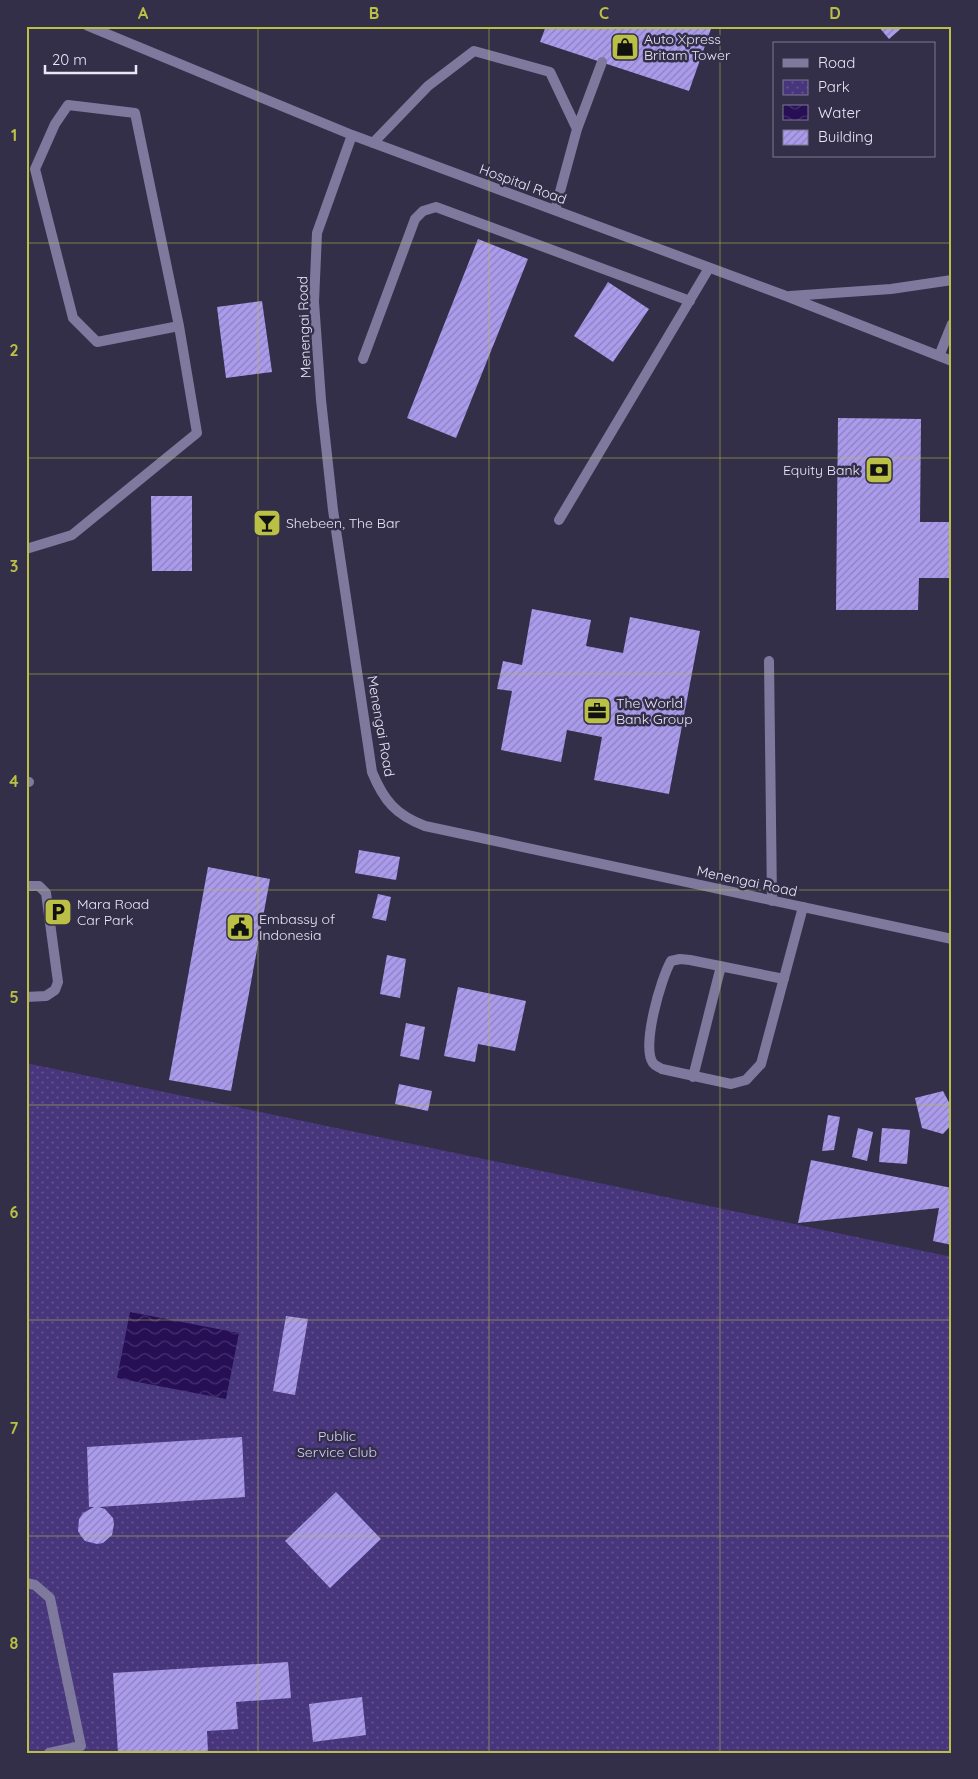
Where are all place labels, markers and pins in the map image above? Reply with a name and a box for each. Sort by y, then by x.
place label: Auto Xpress Britam Tower [644,30,731,64]
shop icon: Auto Xpress Britam Tower [610,32,640,62]
bank icon: Equity Bank [864,455,894,485]
place label: Equity Bank [783,461,860,479]
bar icon: Shebeen, The Bar [252,508,282,538]
place label: Shebeen, The Bar [286,514,400,532]
place label: The World Bank Group [616,694,693,728]
office icon: The World Bank Group [582,696,612,726]
place label: Mara Road Car Park [77,895,149,929]
parking icon: Mara Road Car Park [43,897,73,927]
place label: Embassy of Indonesia [259,910,335,944]
public building icon: Embassy of Indonesia [225,912,255,942]

